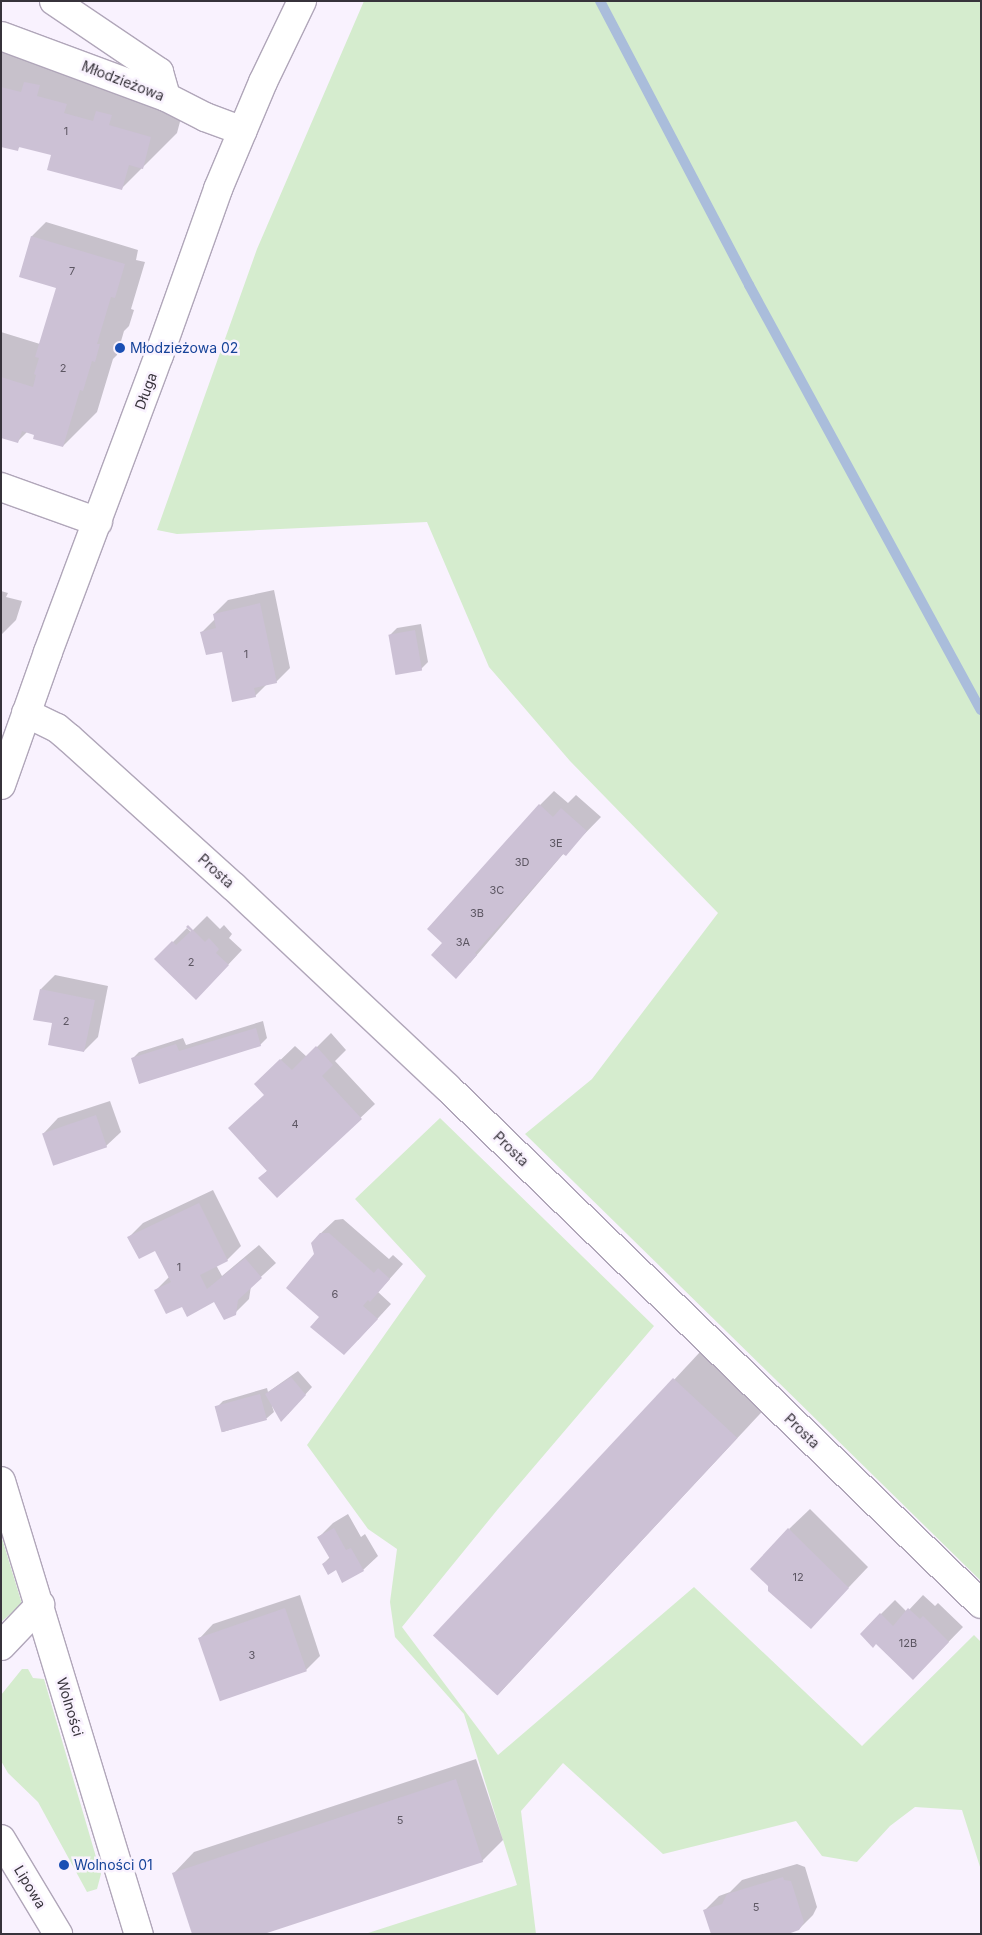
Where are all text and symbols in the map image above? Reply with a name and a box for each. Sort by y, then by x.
street label: Młodzieżowa [79,58,167,104]
house number: 1 [64,124,68,138]
house number: 7 [69,264,75,278]
place label: Młodzieżowa 02 [130,340,238,356]
marker: Młodzieżowa 02 [114,342,126,354]
house number: 2 [60,361,66,375]
street label: Długa [132,370,160,412]
house number: 1 [244,647,248,661]
house number: 3E [549,836,563,850]
street label: Prosta [195,851,237,891]
house number: 3D [515,855,529,869]
house number: 3C [490,883,504,897]
house number: 3B [470,906,484,920]
house number: 3A [456,935,470,949]
house number: 2 [188,955,194,969]
house number: 2 [63,1014,69,1028]
house number: 4 [291,1117,299,1131]
street label: Prosta [490,1128,532,1170]
house number: 1 [177,1260,181,1274]
house number: 6 [332,1287,338,1301]
street label: Prosta [781,1410,823,1452]
house number: 12 [792,1570,804,1584]
house number: 12B [899,1636,917,1650]
house number: 3 [249,1648,255,1662]
street label: Wolności [53,1676,87,1738]
house number: 5 [397,1813,403,1827]
place label: Wolności 01 [74,1857,153,1873]
marker: Wolności 01 [58,1859,70,1871]
street label: Lipowa [11,1862,49,1912]
house number: 5 [753,1900,759,1914]

